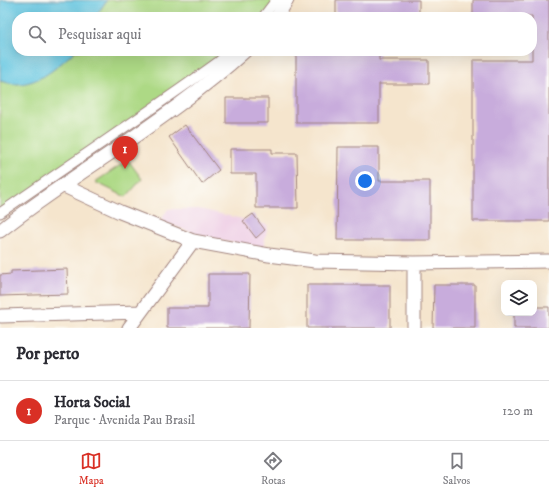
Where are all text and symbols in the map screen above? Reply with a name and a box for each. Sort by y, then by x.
search box [12,12,537,56]
icon: search [26,23,48,45]
text: Pesquisar aqui [58,25,141,44]
pin: 1 [112,136,138,169]
your location [355,171,375,191]
map controls [501,280,537,316]
button: layers [501,280,537,316]
text: Por perto [16,343,79,365]
text: Horta Social [54,393,130,412]
text: 1 [27,403,31,419]
text: 120 m [502,403,533,419]
text: Parque · Avenida Pau Brasil [54,412,195,428]
tab: Mapa [79,450,104,488]
tab: Rotas [261,450,285,488]
tab: Salvos [443,450,470,488]

